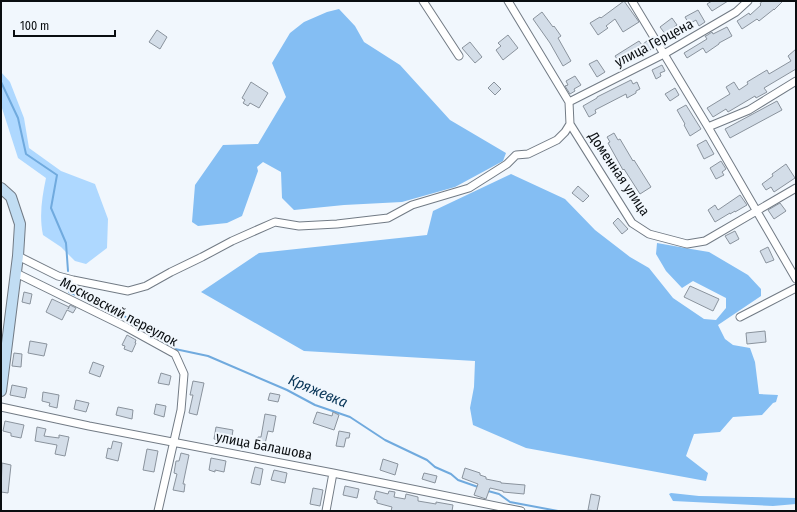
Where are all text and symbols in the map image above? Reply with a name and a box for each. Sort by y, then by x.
scale bar [14,12,115,38]
street label: улица Герцена [612,15,696,71]
text: 100 m [20,19,49,33]
street label: Доменная улица [584,128,653,219]
street label: Московский переулок [57,274,181,350]
water label: Кряжевка [286,370,350,412]
street label: улица Балашова [214,428,314,464]

